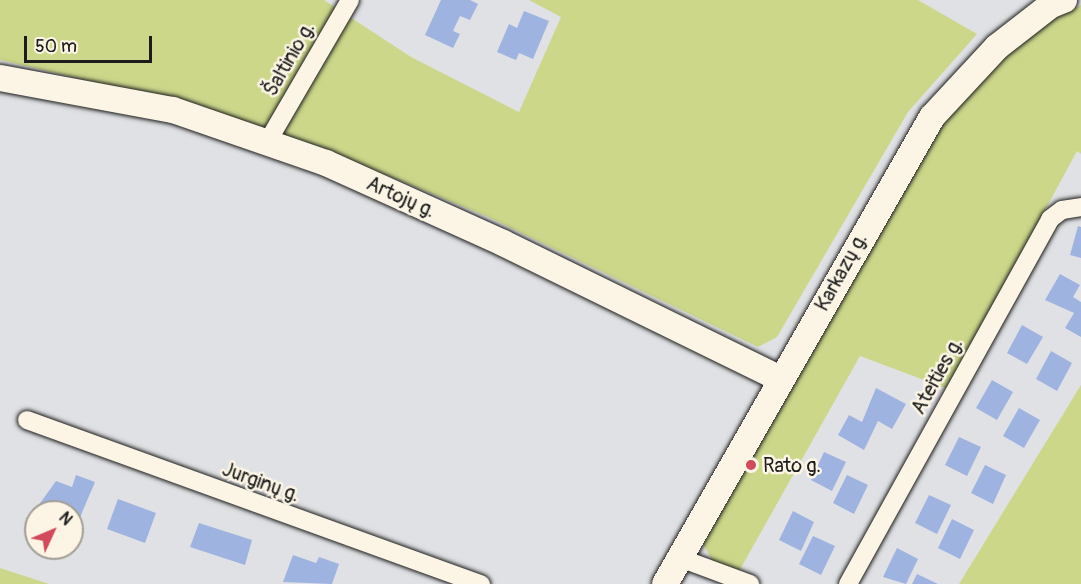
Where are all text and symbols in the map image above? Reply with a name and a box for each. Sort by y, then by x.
street label: Šaltinio g. [258,18,320,100]
scale bar [27,24,154,62]
text: 50 m [35,35,77,58]
street label: Artojų g. [363,171,439,223]
street label: Karkazų g. [810,229,872,315]
street label: Ateities g. [906,334,968,418]
place label: Rato g. [763,453,821,477]
street label: Jurginų g. [219,457,303,507]
marker: Rato g. [744,458,758,472]
north arrow [24,500,84,560]
text: N [55,508,76,530]

